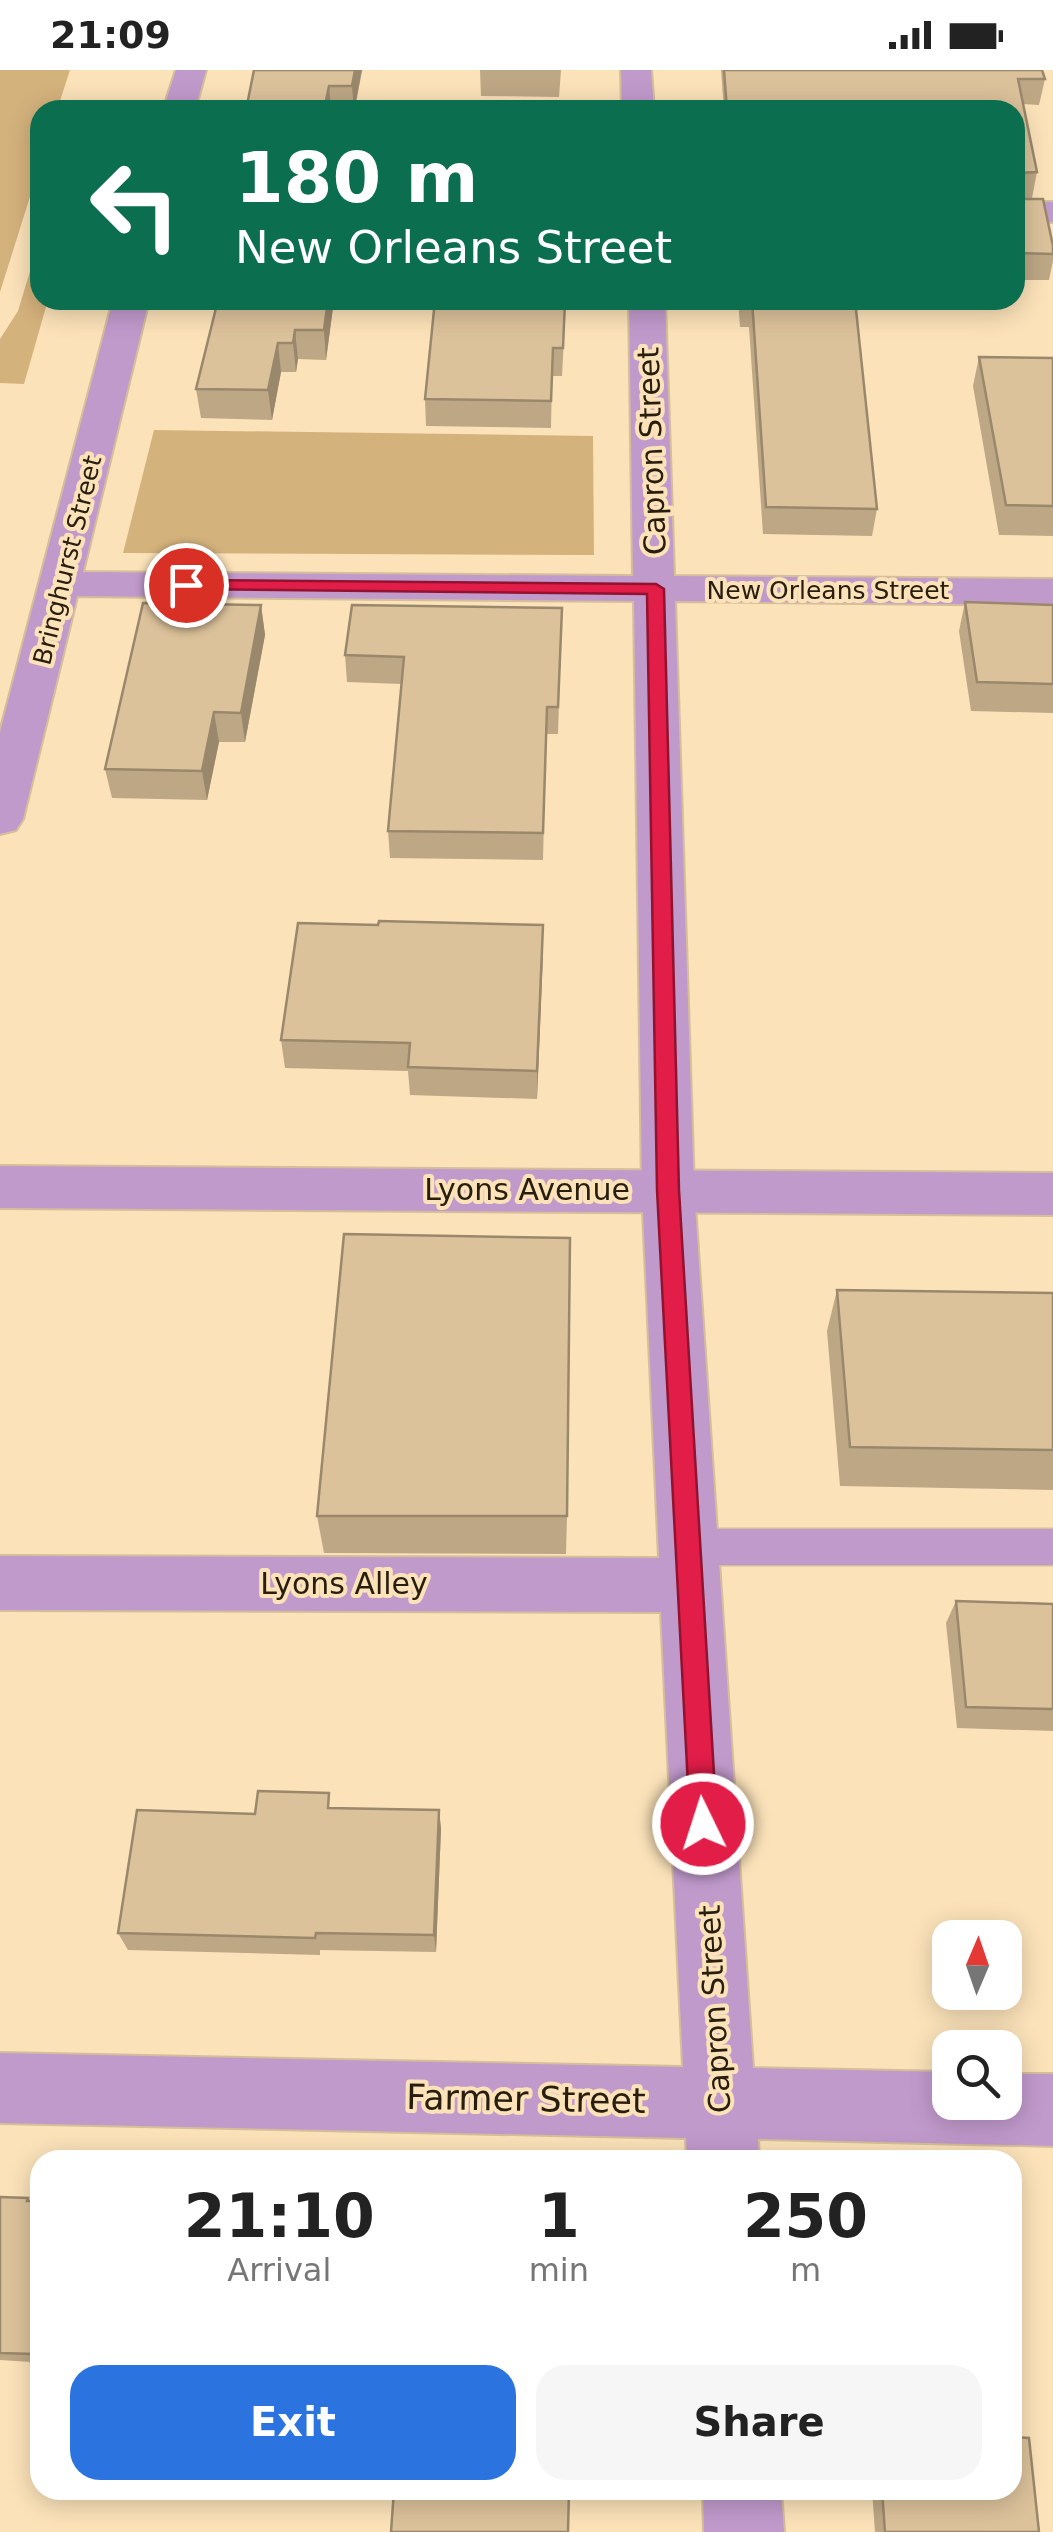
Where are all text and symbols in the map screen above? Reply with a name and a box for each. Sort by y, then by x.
text: 21:09 [50,13,171,57]
text: 180 m [235,137,478,219]
icon: left [70,140,200,270]
text: New Orleans Street [235,221,672,274]
street label: Capron Street [630,346,673,556]
street label: Bringhurst Street [27,452,108,668]
pin [144,543,229,628]
icon: arrive [159,558,214,613]
street label: New Orleans Street [707,576,950,605]
street label: Lyons Avenue [424,1172,630,1207]
street label: Lyons Alley [260,1566,428,1601]
position arrow [651,1772,755,1876]
street label: Capron Street [692,1904,737,2114]
north arrow [932,1920,1022,2010]
map controls [932,1920,1022,2120]
button: search [932,2030,1022,2120]
street label: Farmer Street [406,2077,646,2121]
text: 21:10 [184,2181,375,2251]
text: 1 [538,2181,580,2251]
text: 250 [743,2181,868,2251]
text: Arrival [227,2251,331,2289]
text: min [529,2251,589,2289]
text: m [790,2251,821,2289]
button: Exit [70,2365,516,2480]
button: Share [536,2365,982,2480]

